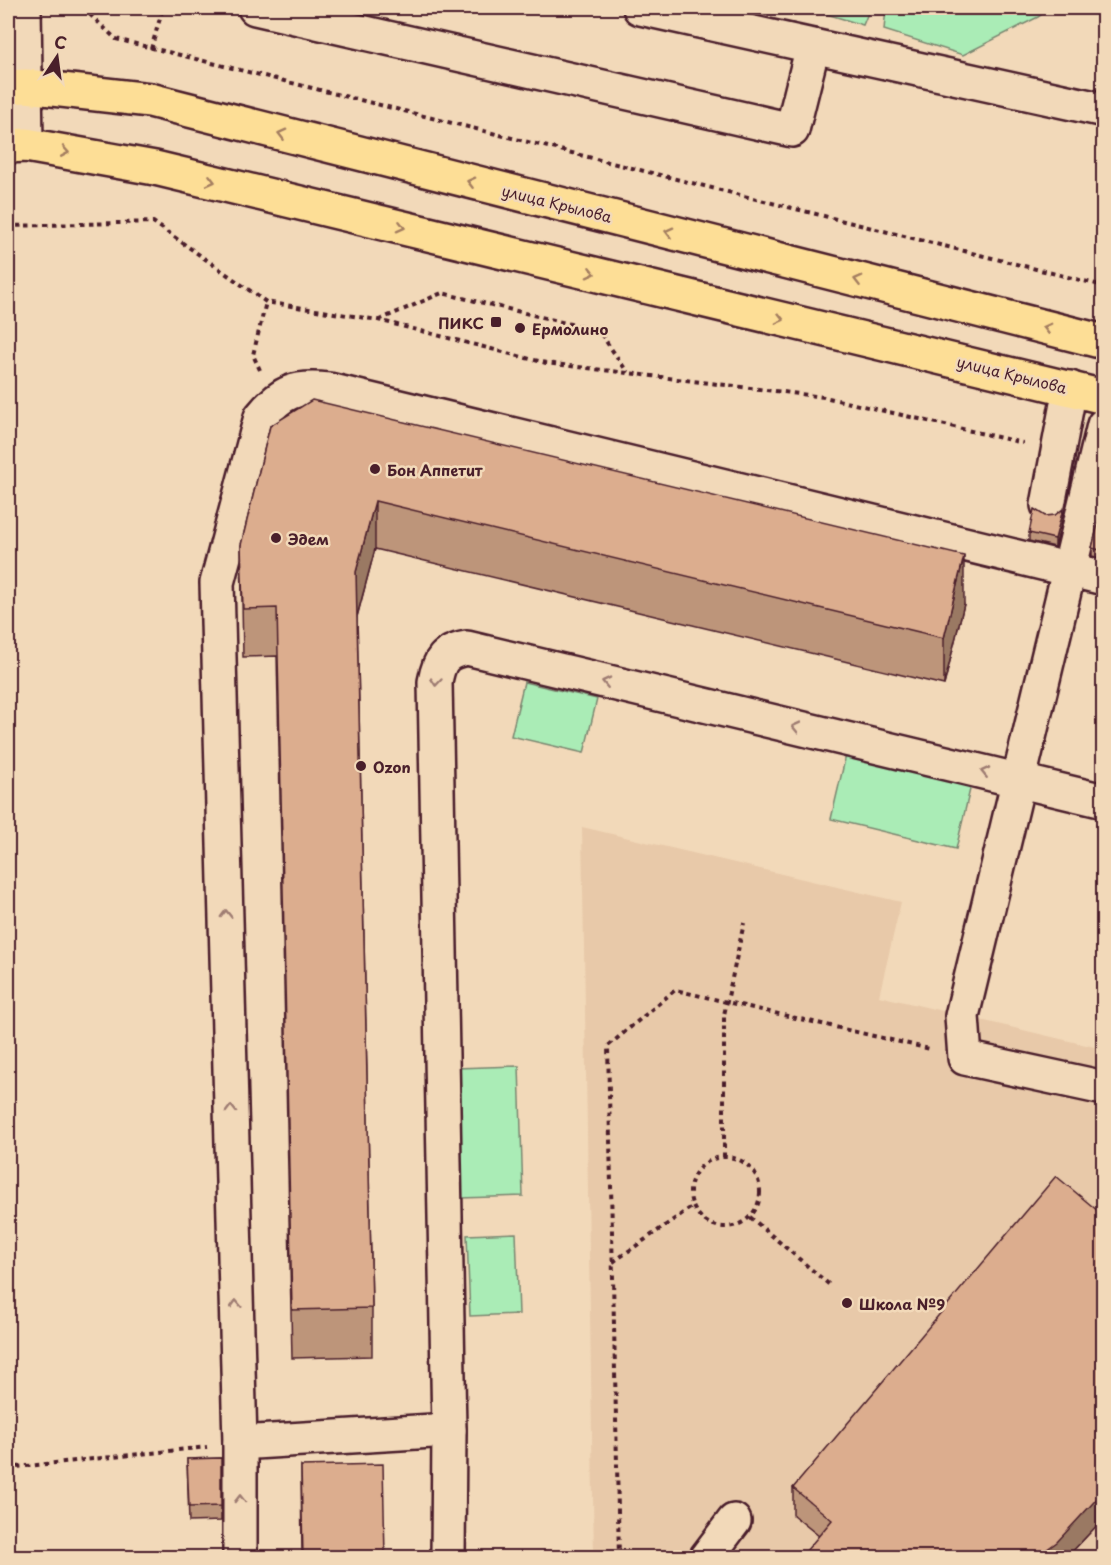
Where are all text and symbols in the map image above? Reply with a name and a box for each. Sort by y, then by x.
north arrow [27,27,87,87]
text: С [52,28,69,54]
one-way arrow [278,128,288,141]
one-way arrow [60,145,70,158]
one-way arrow [206,174,216,187]
one-way arrow [467,176,477,189]
street label: улица Крылова [500,178,615,228]
one-way arrow [396,220,406,233]
one-way arrow [664,226,674,239]
one-way arrow [585,265,595,278]
one-way arrow [853,274,863,287]
place label: ПИКС [438,311,484,334]
one-way arrow [775,311,785,324]
marker: ПИКС [489,315,503,329]
place label: Ермолино [532,317,609,340]
marker: Ермолино [513,321,527,335]
one-way arrow [1042,322,1052,335]
street label: улица Крылова [955,349,1070,399]
place label: Бон Аппетит [387,458,483,481]
marker: Бон Аппетит [368,462,382,476]
place label: Эдем [288,527,329,550]
marker: Эдем [269,531,283,545]
one-way arrow [601,676,611,689]
one-way arrow [430,677,443,687]
one-way arrow [791,721,801,734]
place label: Ozon [373,755,411,778]
marker: Ozon [354,759,368,773]
one-way arrow [981,767,991,780]
one-way arrow [220,910,232,919]
one-way arrow [225,1105,237,1114]
place label: Школа №9 [859,1292,945,1315]
marker: Школа №9 [840,1296,854,1310]
one-way arrow [230,1300,242,1309]
one-way arrow [234,1495,246,1504]

